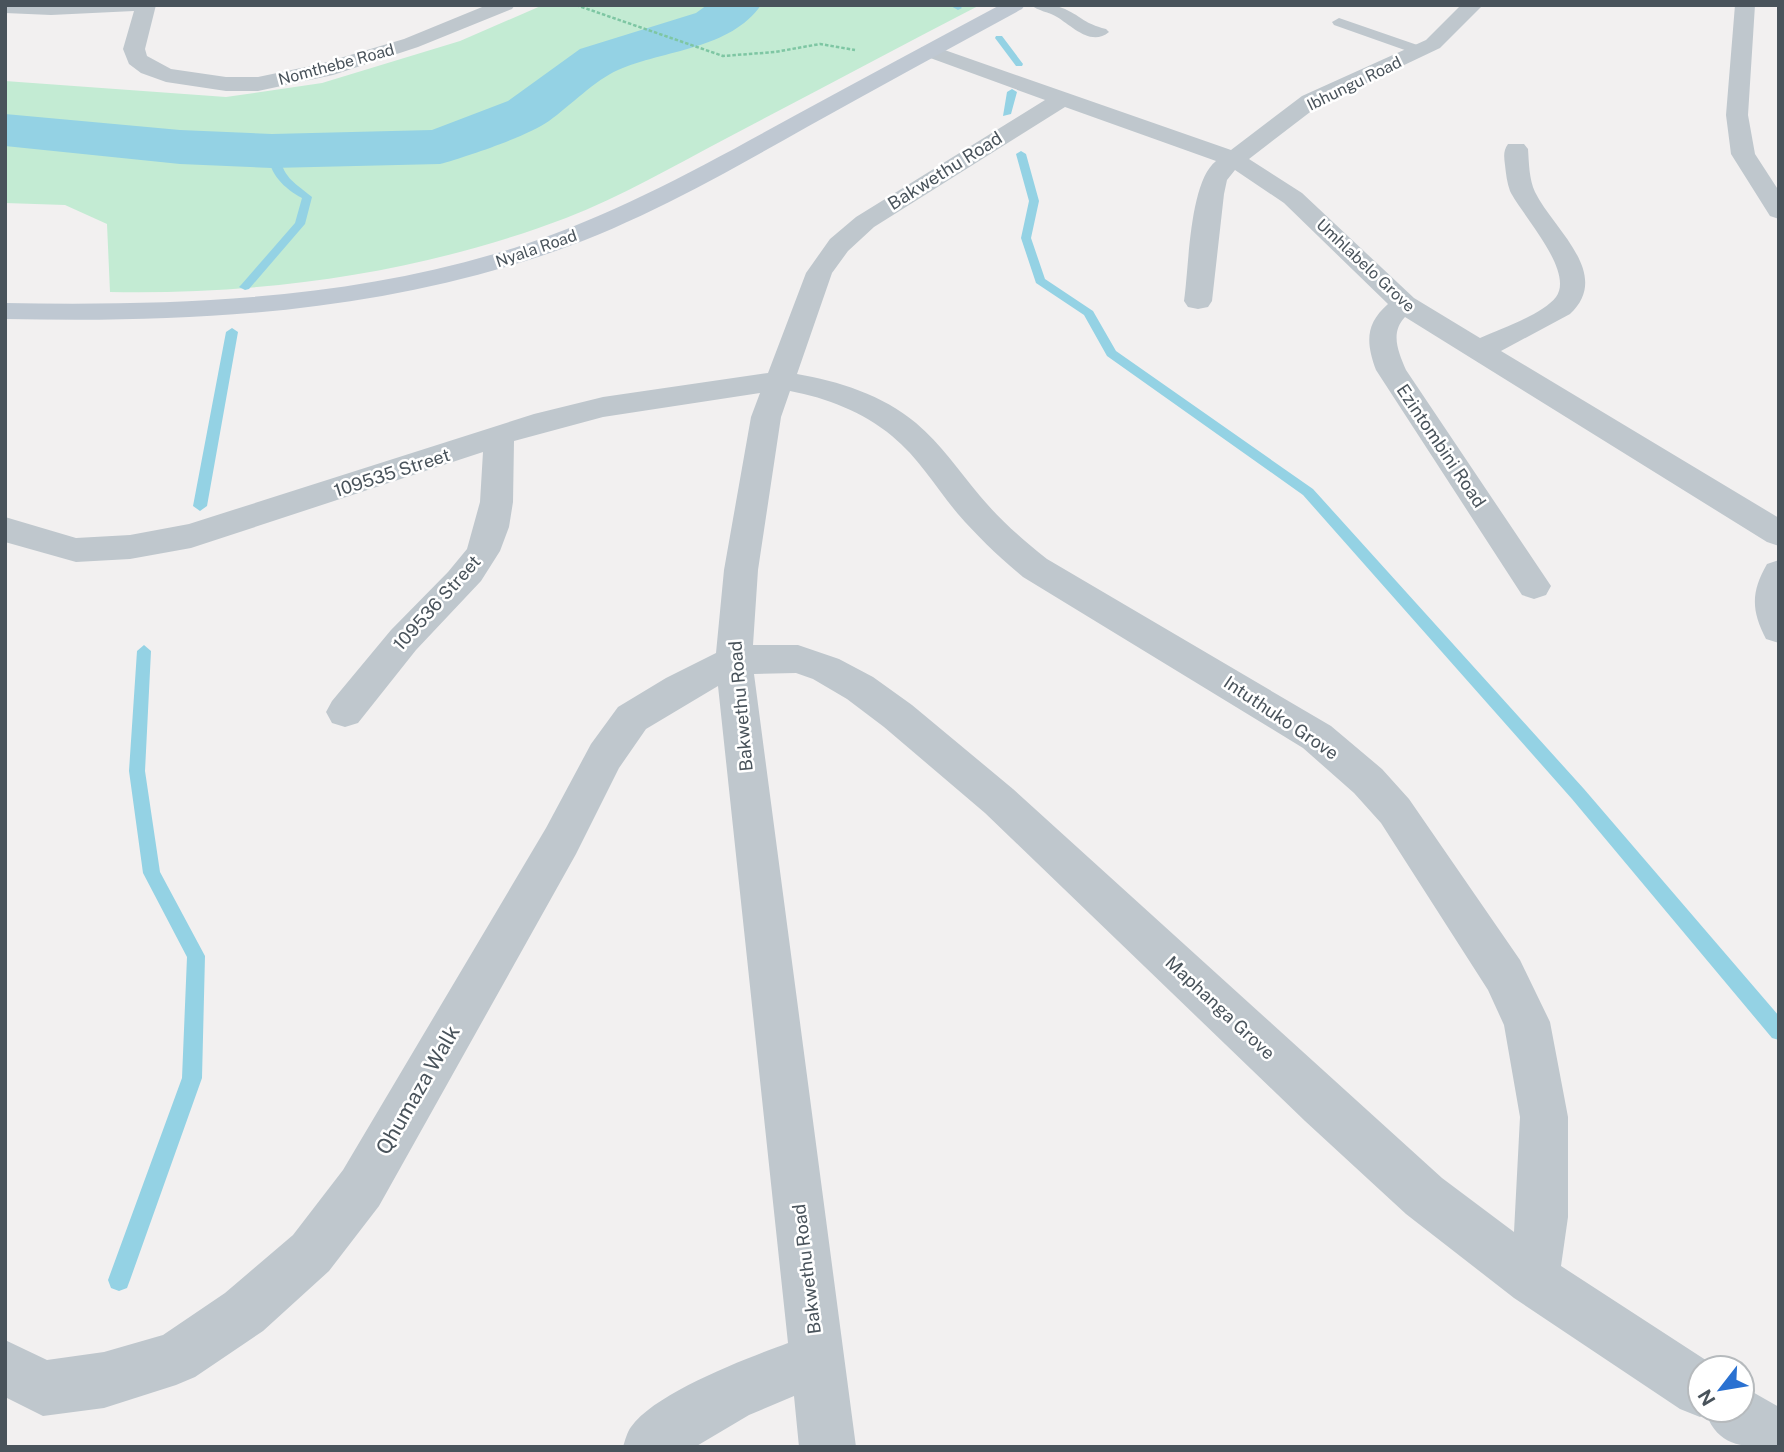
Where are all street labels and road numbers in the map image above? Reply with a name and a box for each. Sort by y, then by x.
street label: Nomthebe Road [276,40,396,89]
street label: Ibhungu Road [1304,52,1405,115]
street label: Bakwethu Road [884,127,1006,214]
street label: Umhlabelo Grove [1313,215,1419,316]
street label: Nyala Road [493,226,579,271]
street label: Ezintombini Road [1392,380,1490,511]
street label: 109535 Street [331,444,453,501]
street label: 109536 Street [389,551,485,654]
street label: Bakwethu Road [724,640,757,772]
street label: Intuthuko Grove [1220,671,1343,764]
street label: Maphanga Grove [1161,952,1279,1064]
street label: Qhumaza Walk [371,1021,465,1159]
street label: Bakwethu Road [788,1203,825,1335]

